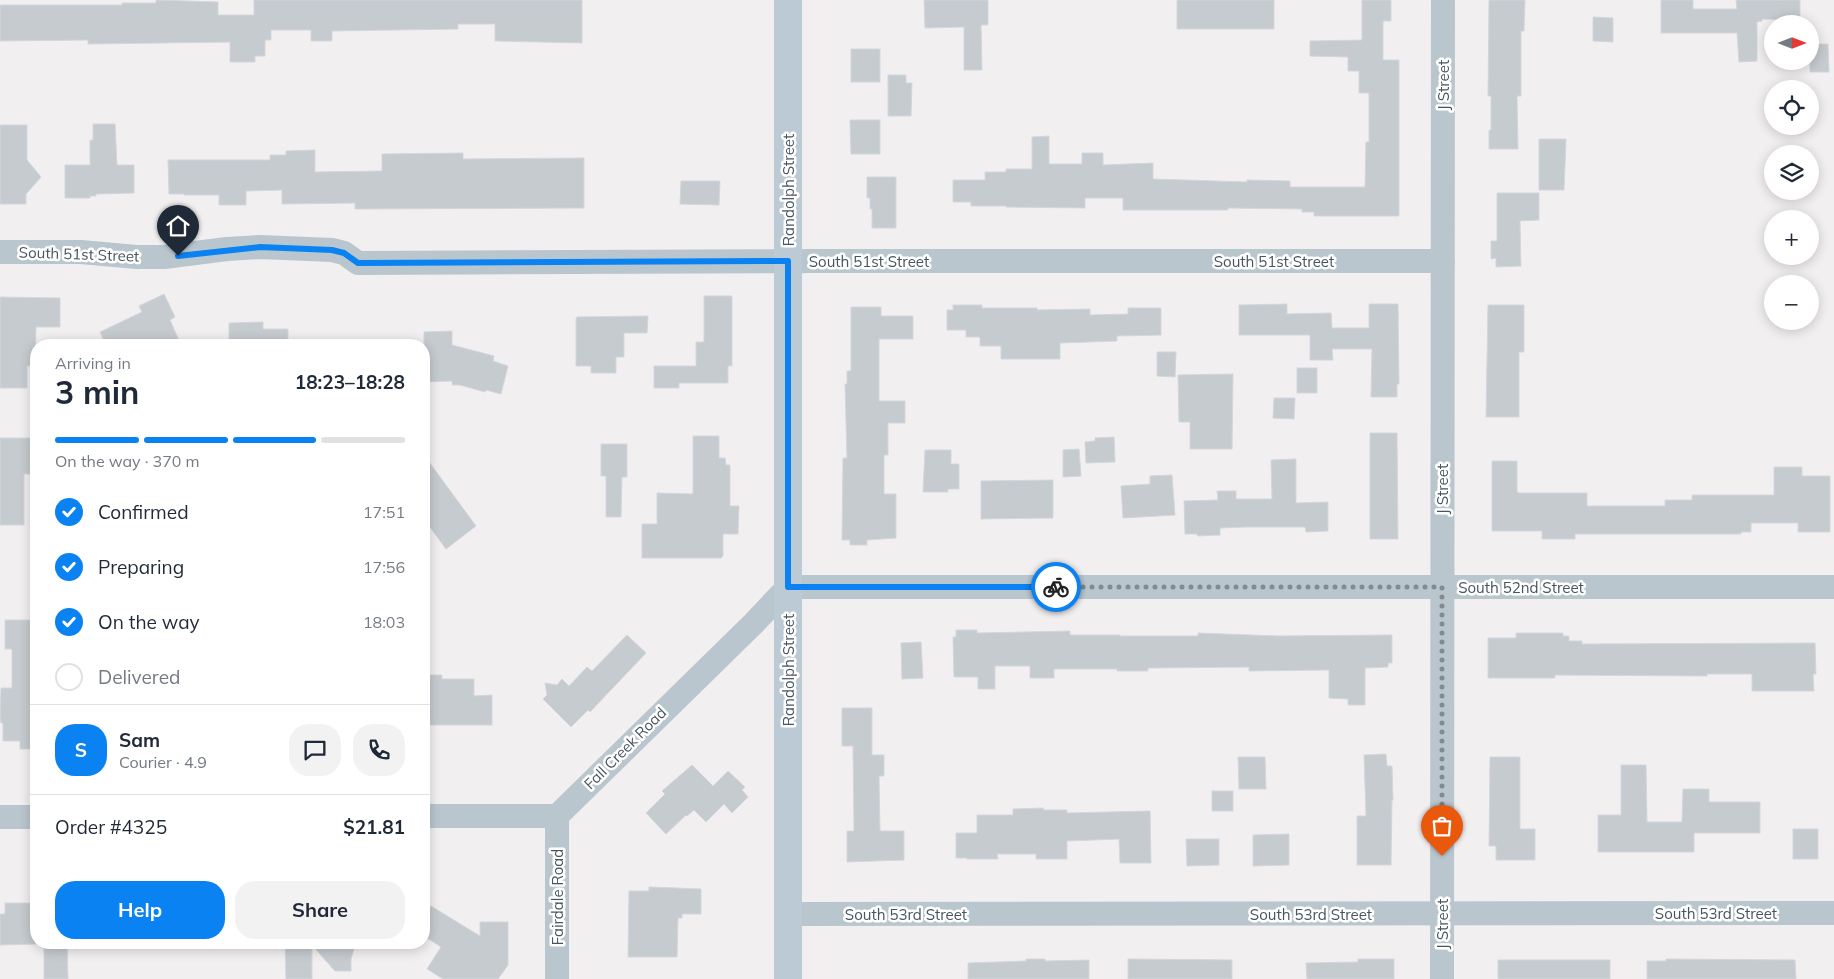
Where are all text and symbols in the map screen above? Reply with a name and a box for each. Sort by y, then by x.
north arrow [1764,15,1819,70]
map controls [1764,15,1819,330]
street label: J Street [1434,60,1453,110]
button: locate [1764,80,1819,135]
street label: Randolph Street [779,134,798,246]
button: layers [1764,145,1819,200]
pin [157,205,199,256]
button: + [1764,210,1819,265]
icon: home [164,212,192,240]
street label: South 51st Street [18,242,140,266]
street label: South 51st Street [809,252,929,271]
street label: South 51st Street [1214,252,1334,271]
button: − [1764,275,1819,330]
text: Arriving in [55,353,131,373]
text: 18:23–18:28 [295,370,405,394]
text: 3 min [55,372,139,412]
text: On the way · 370 m [55,451,200,471]
street label: J Street [1433,464,1452,514]
icon: check [55,498,83,526]
text: Confirmed [98,500,189,524]
text: 17:51 [363,502,405,522]
icon: check [55,553,83,581]
text: Preparing [98,555,184,579]
text: 17:56 [363,557,405,577]
courier [1031,562,1081,612]
icon: bike [1042,573,1070,601]
street label: South 52nd Street [1458,578,1584,597]
icon: check [55,608,83,636]
text: On the way [98,610,200,634]
text: 18:03 [363,612,405,632]
street label: Randolph Street [779,614,798,726]
text: Delivered [98,665,180,689]
street label: Fall Creek Road [580,703,670,793]
button: chat [289,724,341,776]
button: phone [353,724,405,776]
text: Sam [119,728,160,752]
text: S [75,738,87,762]
text: Courier · 4.9 [119,752,207,772]
pin [1421,805,1463,856]
icon: bag [1428,812,1456,840]
text: Order #4325 [55,815,167,839]
text: $21.81 [343,815,405,839]
street label: Fairdale Road [548,849,567,945]
button: Help [55,881,225,939]
button: Share [235,881,405,939]
street label: J Street [1433,899,1452,949]
street label: South 53rd Street [1655,904,1777,923]
street label: South 53rd Street [845,905,967,924]
street label: South 53rd Street [1250,905,1372,924]

